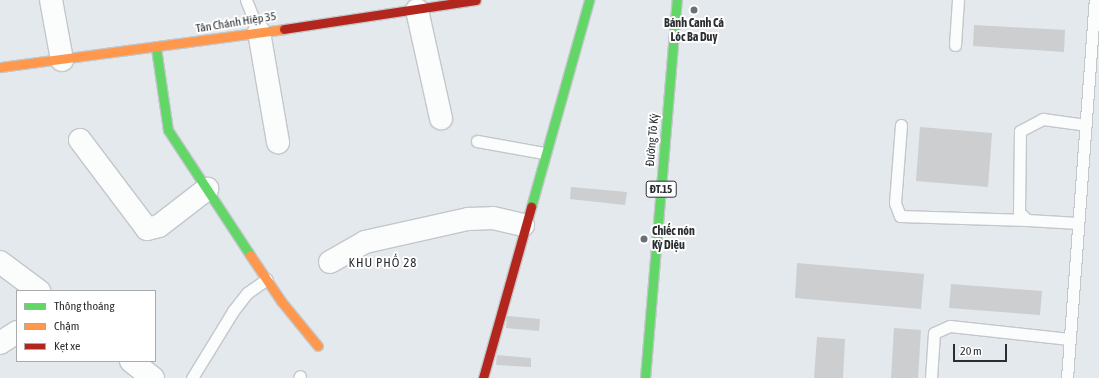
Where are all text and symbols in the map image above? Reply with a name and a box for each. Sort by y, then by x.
marker: Bánh Canh Cá Lóc Ba Duy [689,5,699,15]
street label: Tân Chánh Hiệp 35 [195,10,277,36]
place label: Bánh Canh Cá Lóc Ba Duy [664,17,724,45]
street label: Đường Tô Ký [644,113,662,167]
road number: ĐT.15 [645,180,677,198]
place label: Chiếc nón Kỳ Diệu [652,225,695,253]
marker: Chiếc nón Kỳ Diệu [639,234,649,244]
district label: KHU PHỐ 28 [349,255,417,271]
legend [16,290,156,362]
text: Thông thoáng [54,299,115,313]
text: Chậm [54,319,79,333]
scale bar [955,336,1009,362]
text: Kẹt xe [54,339,80,353]
text: 20 m [960,344,982,358]

